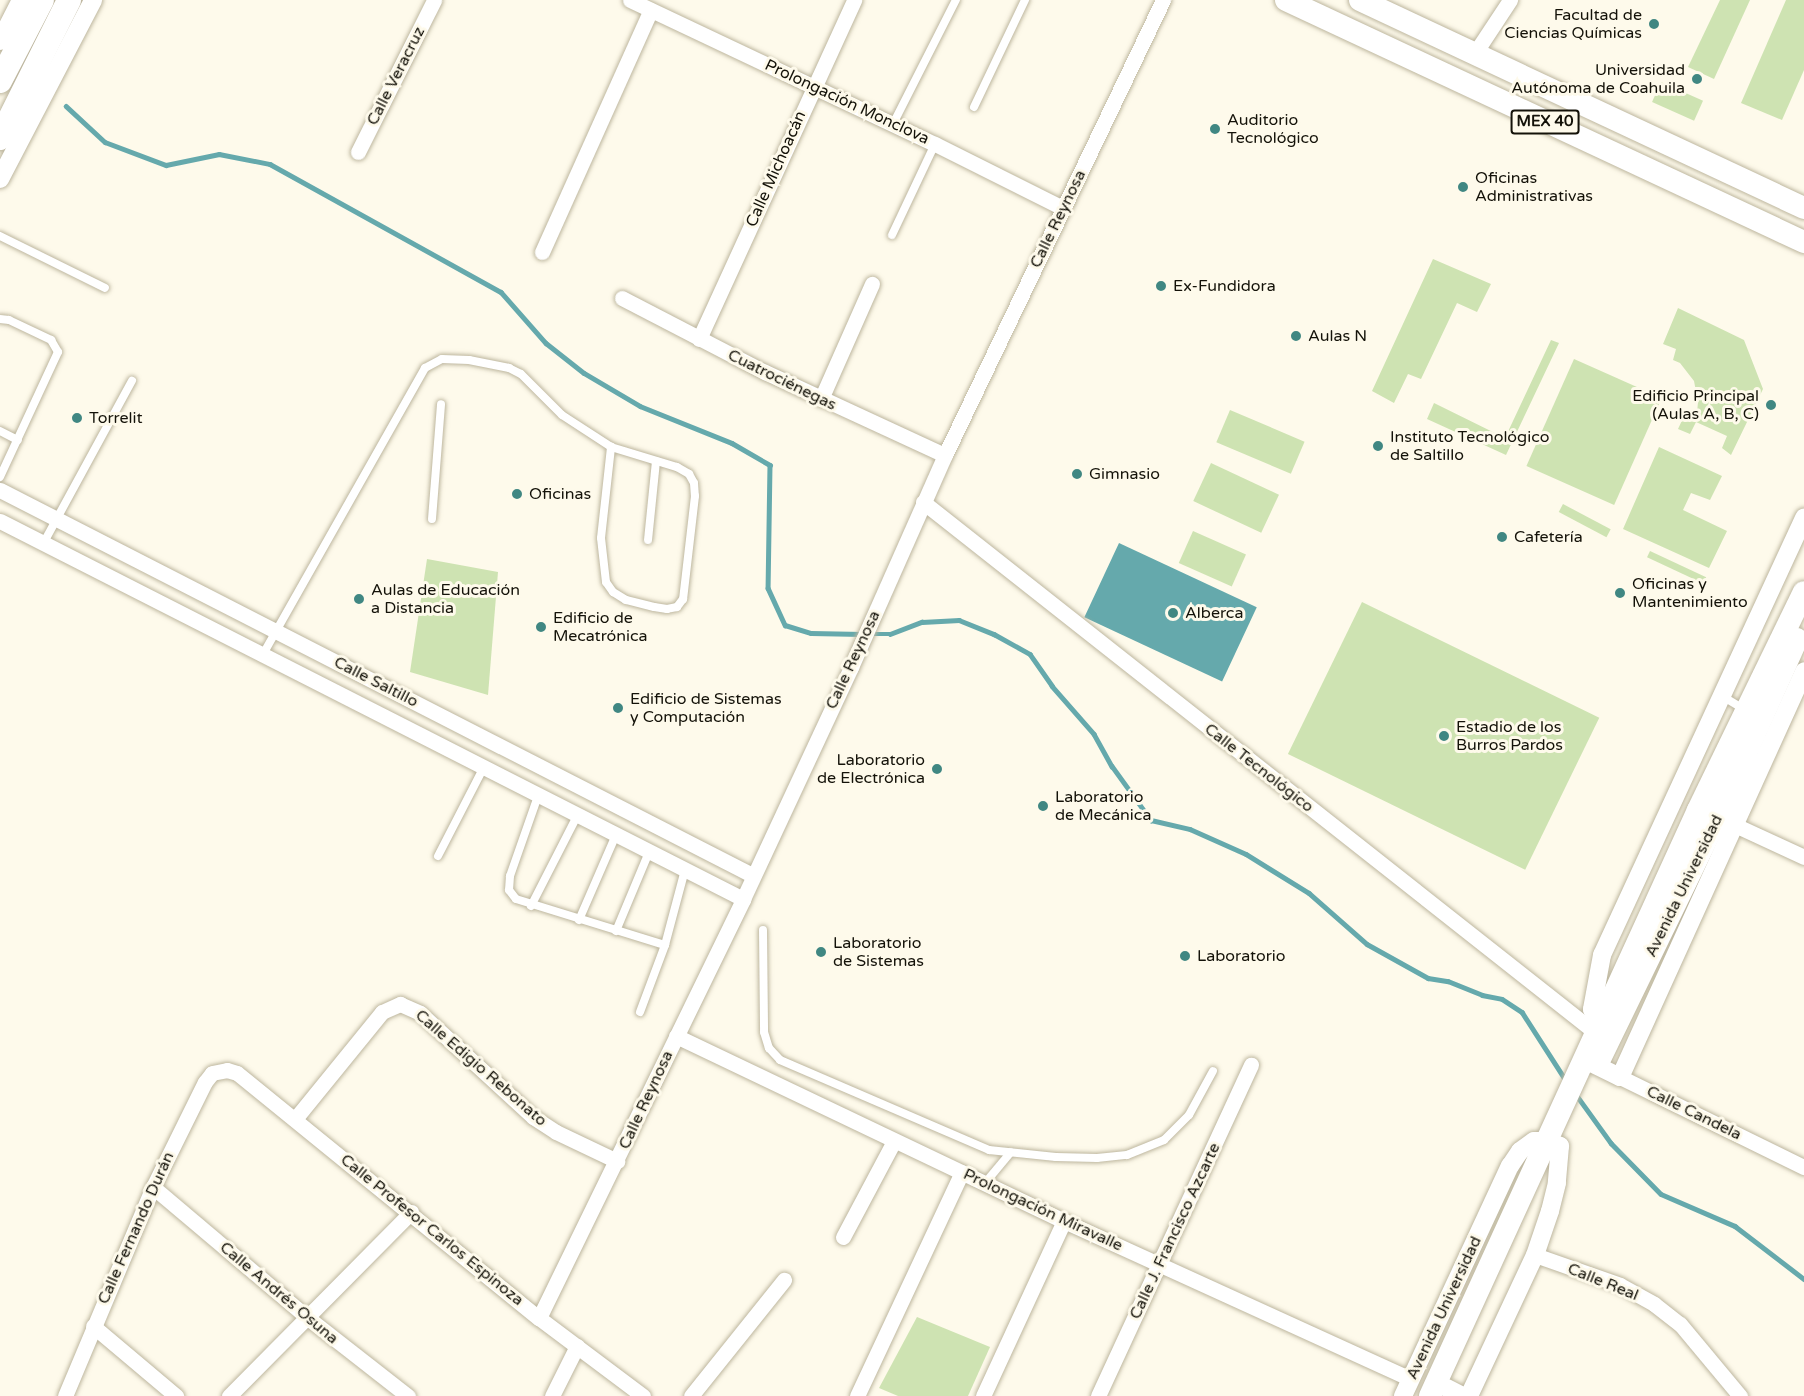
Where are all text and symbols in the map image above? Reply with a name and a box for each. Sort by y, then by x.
place label: Facultad de Ciencias Químicas [1504,5,1642,43]
marker: Facultad de Ciencias Químicas [1647,17,1661,31]
street label: Calle Veracruz [363,23,429,129]
street label: Prolongación Monclova [762,55,932,149]
place label: Universidad Autónoma de Coahuila [1511,60,1685,98]
marker: Universidad Autónoma de Coahuila [1690,72,1704,86]
street label: Calle Michoacán [742,108,810,230]
place label: Auditorio Tecnológico [1227,110,1319,148]
road number: MEX 40 [1510,110,1580,134]
marker: Auditorio Tecnológico [1208,122,1222,136]
street label: Calle Reynosa [1026,167,1090,271]
place label: Oficinas Administrativas [1475,168,1593,206]
marker: Oficinas Administrativas [1456,180,1470,194]
place label: Ex-Fundidora [1173,276,1276,296]
marker: Ex-Fundidora [1154,279,1168,293]
place label: Aulas N [1308,326,1367,346]
marker: Aulas N [1289,329,1303,343]
street label: Cuatrociénegas [725,345,839,415]
place label: Edificio Principal (Aulas A, B, C) [1632,386,1759,424]
marker: Edificio Principal (Aulas A, B, C) [1764,398,1778,412]
place label: Torrelit [89,408,143,428]
marker: Torrelit [70,411,84,425]
place label: Instituto Tecnológico de Saltillo [1390,427,1549,465]
marker: Instituto Tecnológico de Saltillo [1371,439,1385,453]
place label: Gimnasio [1089,464,1160,484]
marker: Gimnasio [1070,467,1084,481]
place label: Oficinas [529,484,591,504]
marker: Oficinas [510,487,524,501]
place label: Cafetería [1514,527,1583,547]
marker: Cafetería [1495,530,1509,544]
place label: Oficinas y Mantenimiento [1632,574,1748,612]
place label: Aulas de Educación a Distancia [371,580,520,618]
marker: Oficinas y Mantenimiento [1613,586,1627,600]
marker: Aulas de Educación a Distancia [352,592,366,606]
place label: Alberca [1185,603,1243,623]
marker: Alberca [1166,606,1180,620]
place label: Edificio de Mecatrónica [553,608,648,646]
street label: Calle Reynosa [822,608,884,712]
marker: Edificio de Mecatrónica [534,620,548,634]
street label: Calle Saltillo [331,653,421,711]
place label: Edificio de Sistemas y Computación [630,689,782,727]
marker: Edificio de Sistemas y Computación [611,701,625,715]
place label: Estadio de los Burros Pardos [1456,717,1563,755]
street label: Calle Tecnológico [1201,719,1317,817]
marker: Estadio de los Burros Pardos [1437,729,1451,743]
place label: Laboratorio de Electrónica [817,750,925,788]
marker: Laboratorio de Electrónica [930,762,944,776]
place label: Laboratorio de Mecánica [1055,787,1151,825]
marker: Laboratorio de Mecánica [1036,799,1050,813]
street label: Avenida Universidad [1641,812,1727,960]
place label: Laboratorio de Sistemas [833,933,924,971]
marker: Laboratorio de Sistemas [814,945,828,959]
place label: Laboratorio [1197,946,1286,966]
marker: Laboratorio [1178,949,1192,963]
street label: Calle Edigio Rebonato [411,1006,551,1130]
street label: Calle Reynosa [615,1048,677,1152]
street label: Calle Candela [1643,1082,1745,1144]
street label: Calle J. Francisco Azcarte [1126,1140,1224,1322]
street label: Calle Fernando Durán [94,1149,178,1307]
street label: Calle Profesor Carlos Espinoza [337,1150,527,1310]
street label: Prolongación Miravalle [960,1165,1126,1255]
street label: Avenida Universidad [1402,1233,1486,1383]
street label: Calle Andrés Osuna [216,1238,342,1348]
street label: Calle Real [1565,1259,1641,1305]

